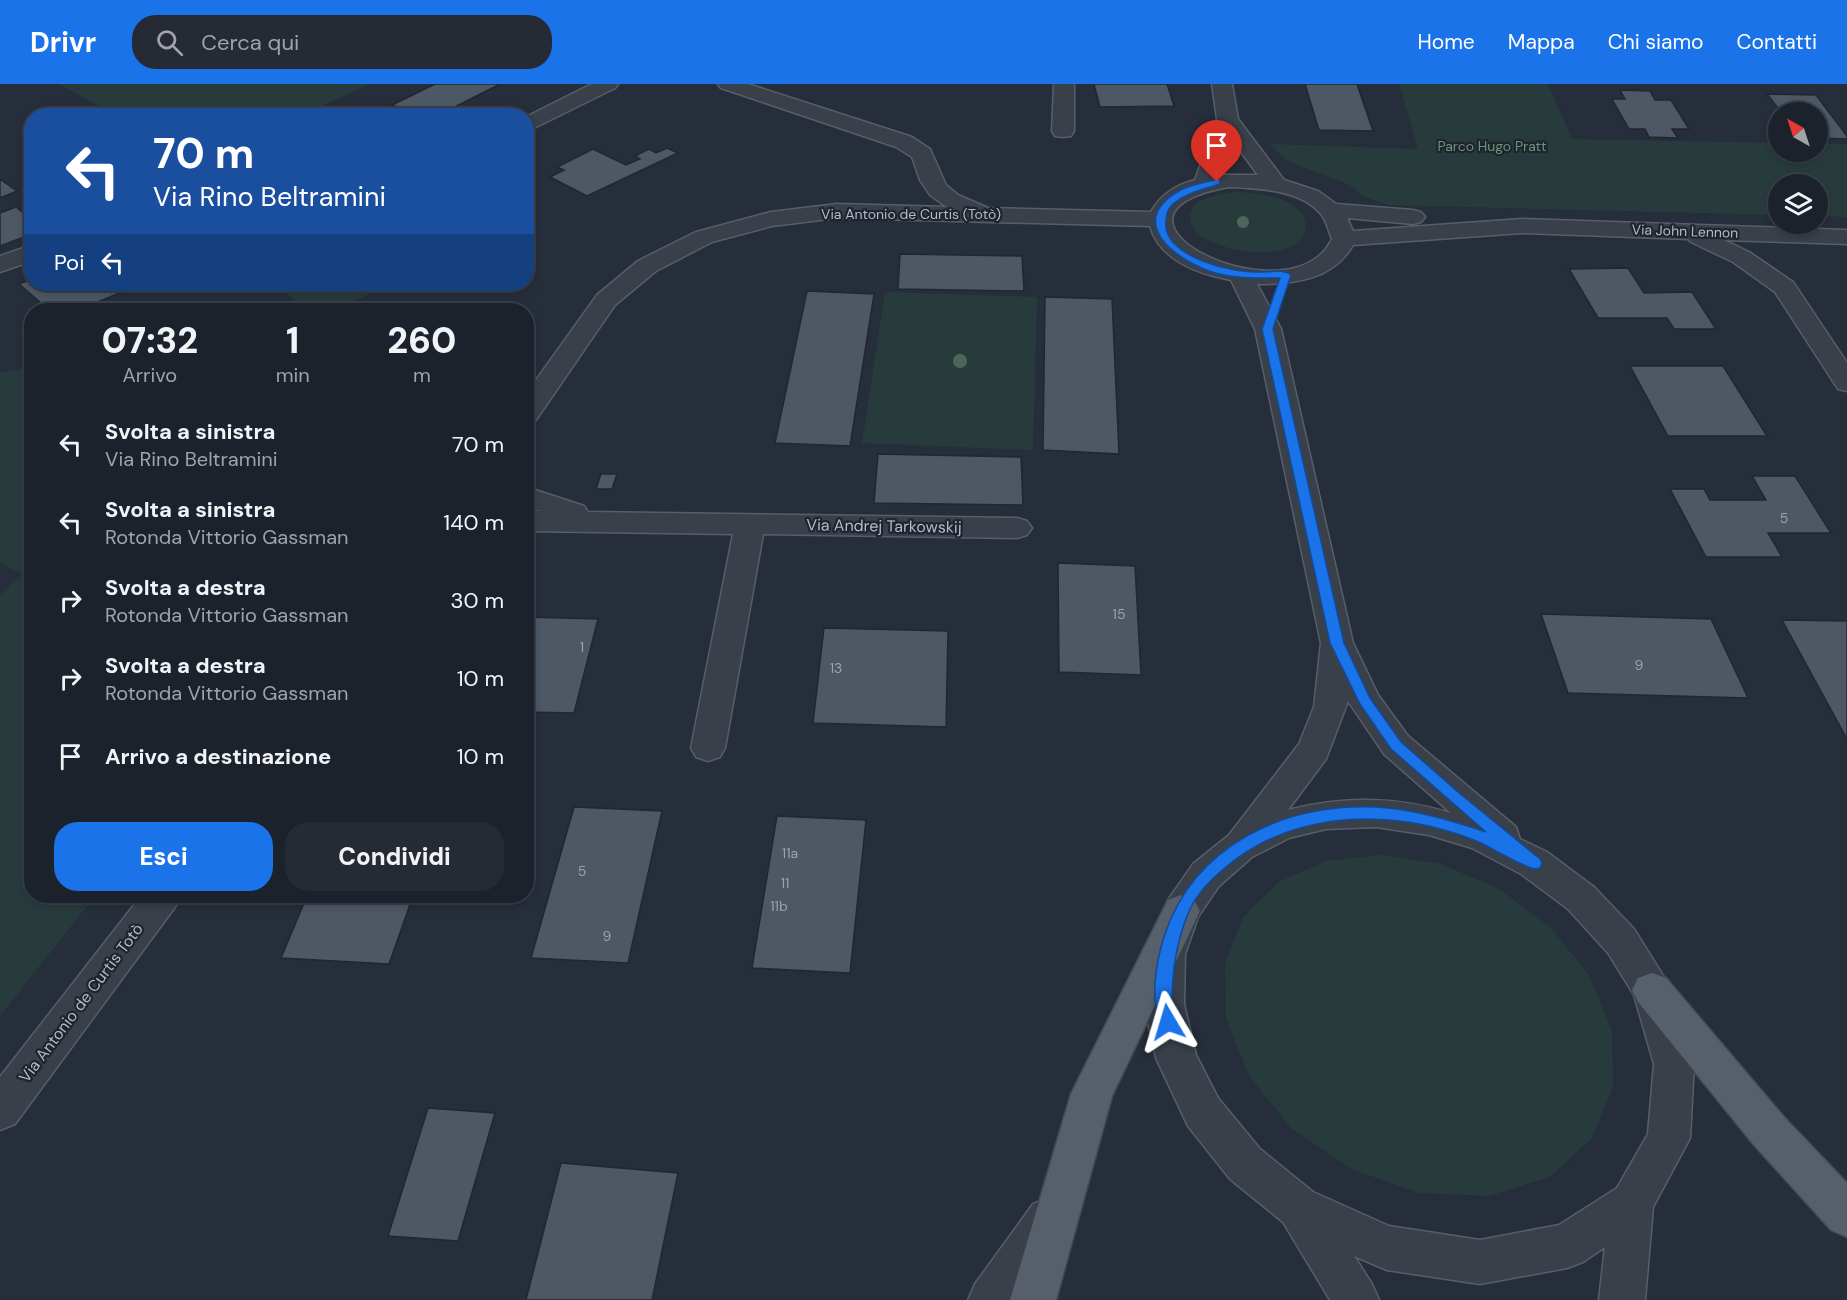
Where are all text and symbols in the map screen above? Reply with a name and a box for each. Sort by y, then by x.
search box [132,15,552,69]
text: Drivr [30,24,96,61]
icon: search [153,26,186,59]
text: Cerca qui [201,28,299,57]
text: Home [1417,28,1475,56]
text: Mappa [1508,28,1575,56]
text: Chi siamo [1608,28,1704,56]
text: Contatti [1737,28,1817,56]
north arrow [1768,102,1828,162]
map controls [1768,102,1828,234]
pin [1191,120,1242,182]
text: 70 m [153,126,254,181]
icon: arrive [1200,129,1233,162]
icon: left [54,132,132,210]
park label: Parco Hugo Pratt [1437,137,1547,155]
button: layers [1768,174,1828,234]
text: Via Rino Beltramini [153,179,386,214]
street label: Via Antonio de Curtis (Totò) [821,205,1001,223]
street label: Via John Lennon [1631,220,1739,242]
icon: left [96,246,129,279]
text: Poi [54,248,84,277]
text: 07:32 [102,317,198,364]
text: 1 [286,317,299,364]
text: 260 [387,317,456,364]
text: Arrivo [122,362,177,388]
text: min [276,362,310,388]
text: m [413,362,431,388]
text: Svolta a sinistra [105,417,275,446]
icon: left [54,428,87,461]
text: 70 m [452,430,504,459]
text: Via Rino Beltramini [105,446,278,472]
text: Svolta a sinistra [105,495,275,524]
icon: left [54,506,87,539]
text: 140 m [443,508,504,537]
house number: 5 [1780,509,1788,527]
street label: Via Andrej Tarkowskij [806,514,962,538]
text: Rotonda Vittorio Gassman [105,524,349,550]
text: Svolta a destra [105,573,266,602]
icon: right [54,584,87,617]
text: 30 m [450,586,504,615]
text: Rotonda Vittorio Gassman [105,602,349,628]
house number: 15 [1113,605,1125,623]
house number: 1 [580,638,584,656]
text: Svolta a destra [105,651,266,680]
house number: 9 [1635,656,1644,674]
house number: 13 [830,659,842,677]
icon: right [54,662,87,695]
text: 10 m [457,664,504,693]
text: Rotonda Vittorio Gassman [105,680,349,706]
icon: arrive [54,740,87,773]
text: Arrivo a destinazione [105,742,331,771]
text: 10 m [457,742,504,771]
button: Esci [54,822,273,891]
button: Condividi [285,822,504,891]
house number: 11a [782,844,798,862]
house number: 5 [578,862,586,880]
house number: 11 [781,874,789,892]
house number: 11b [770,897,788,915]
street label: Via Antonio de Curtis Totò [14,919,148,1087]
house number: 9 [603,927,612,945]
position arrow [1136,990,1200,1054]

